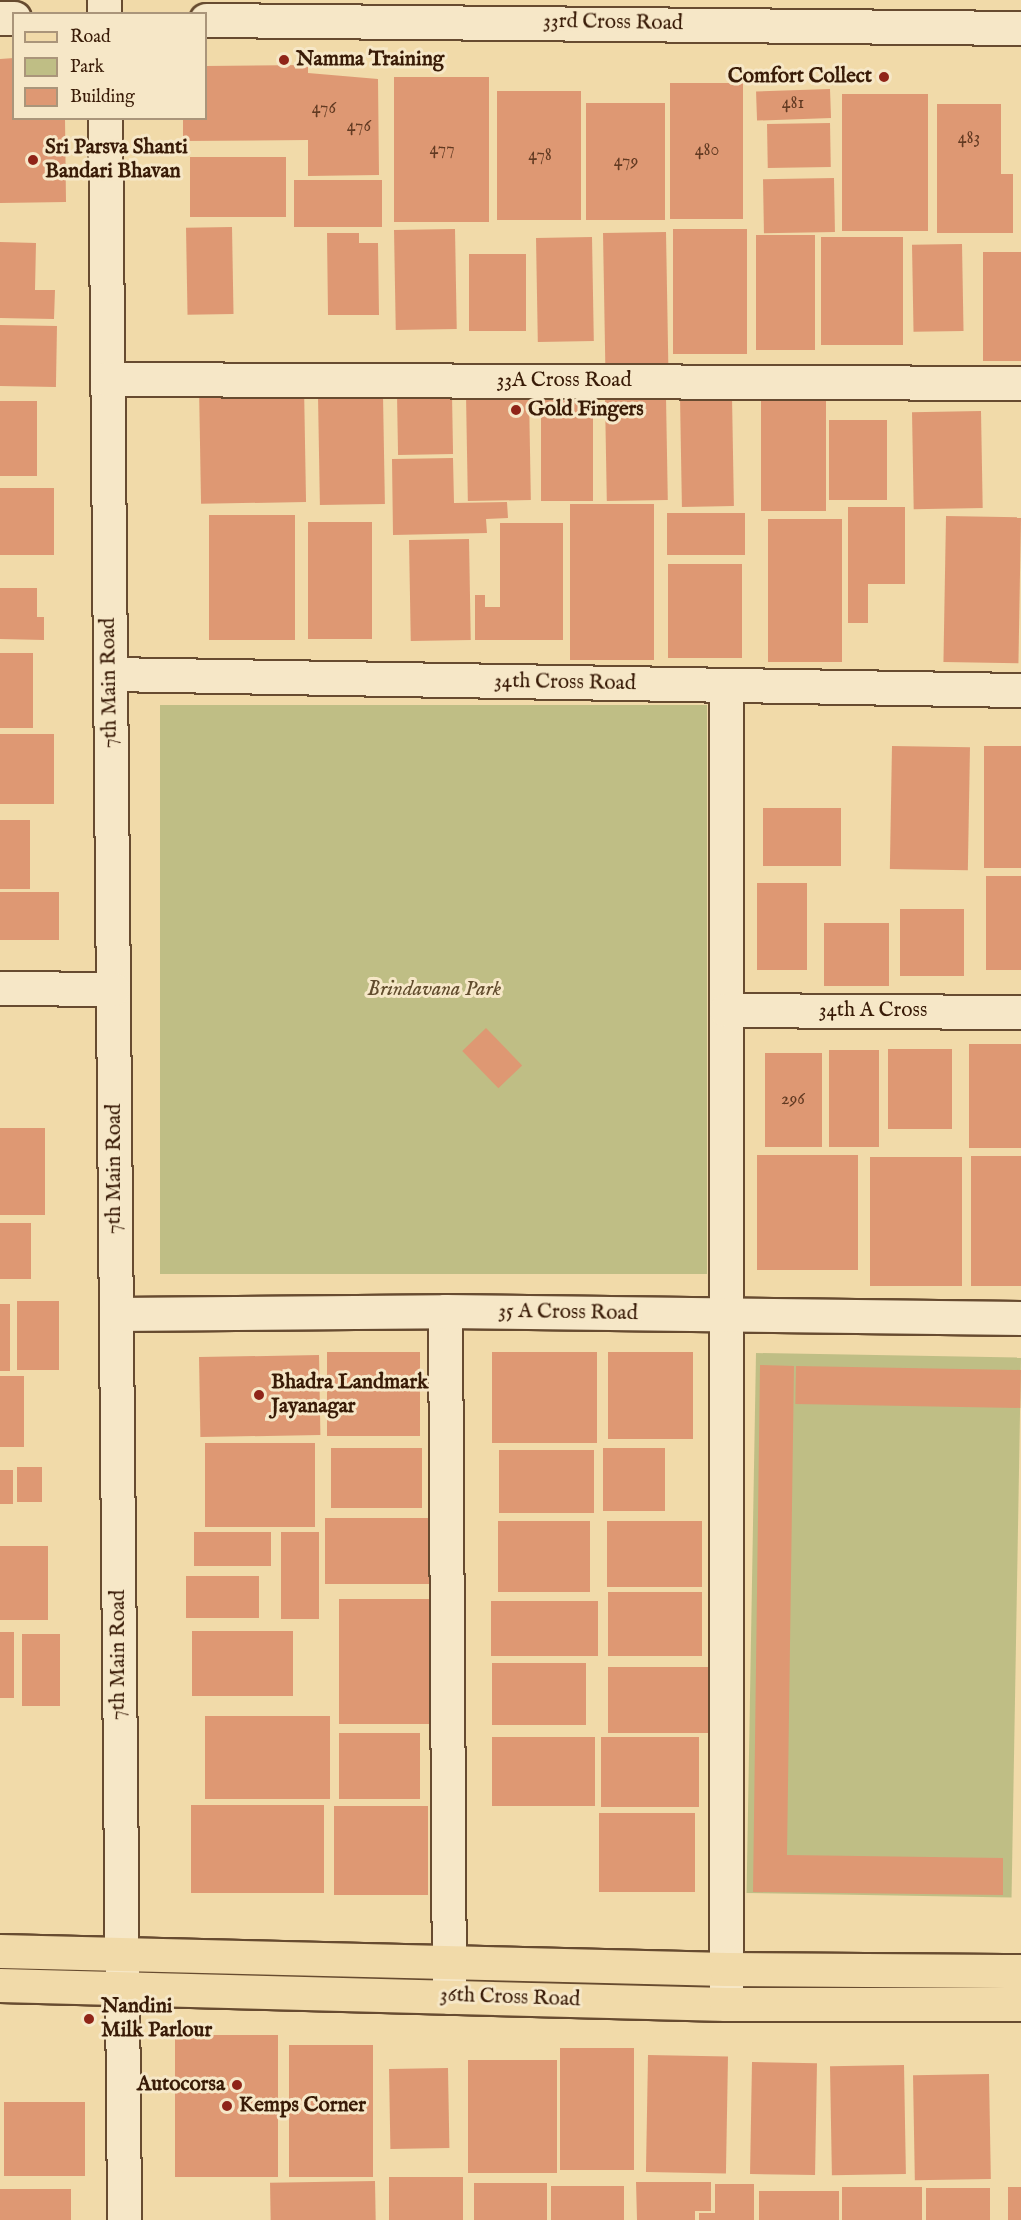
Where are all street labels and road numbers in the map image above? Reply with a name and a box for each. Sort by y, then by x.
street label: 33rd Cross Road [543,9,683,37]
street label: 33A Cross Road [496,368,632,394]
street label: 7th Main Road [96,618,124,748]
street label: 34th Cross Road [494,669,636,697]
street label: 34th A Cross [819,998,927,1024]
street label: 7th Main Road [102,1104,128,1234]
street label: 35 A Cross Road [498,1299,638,1327]
street label: 7th Main Road [106,1590,132,1720]
street label: 36th Cross Road [439,1983,581,2013]

